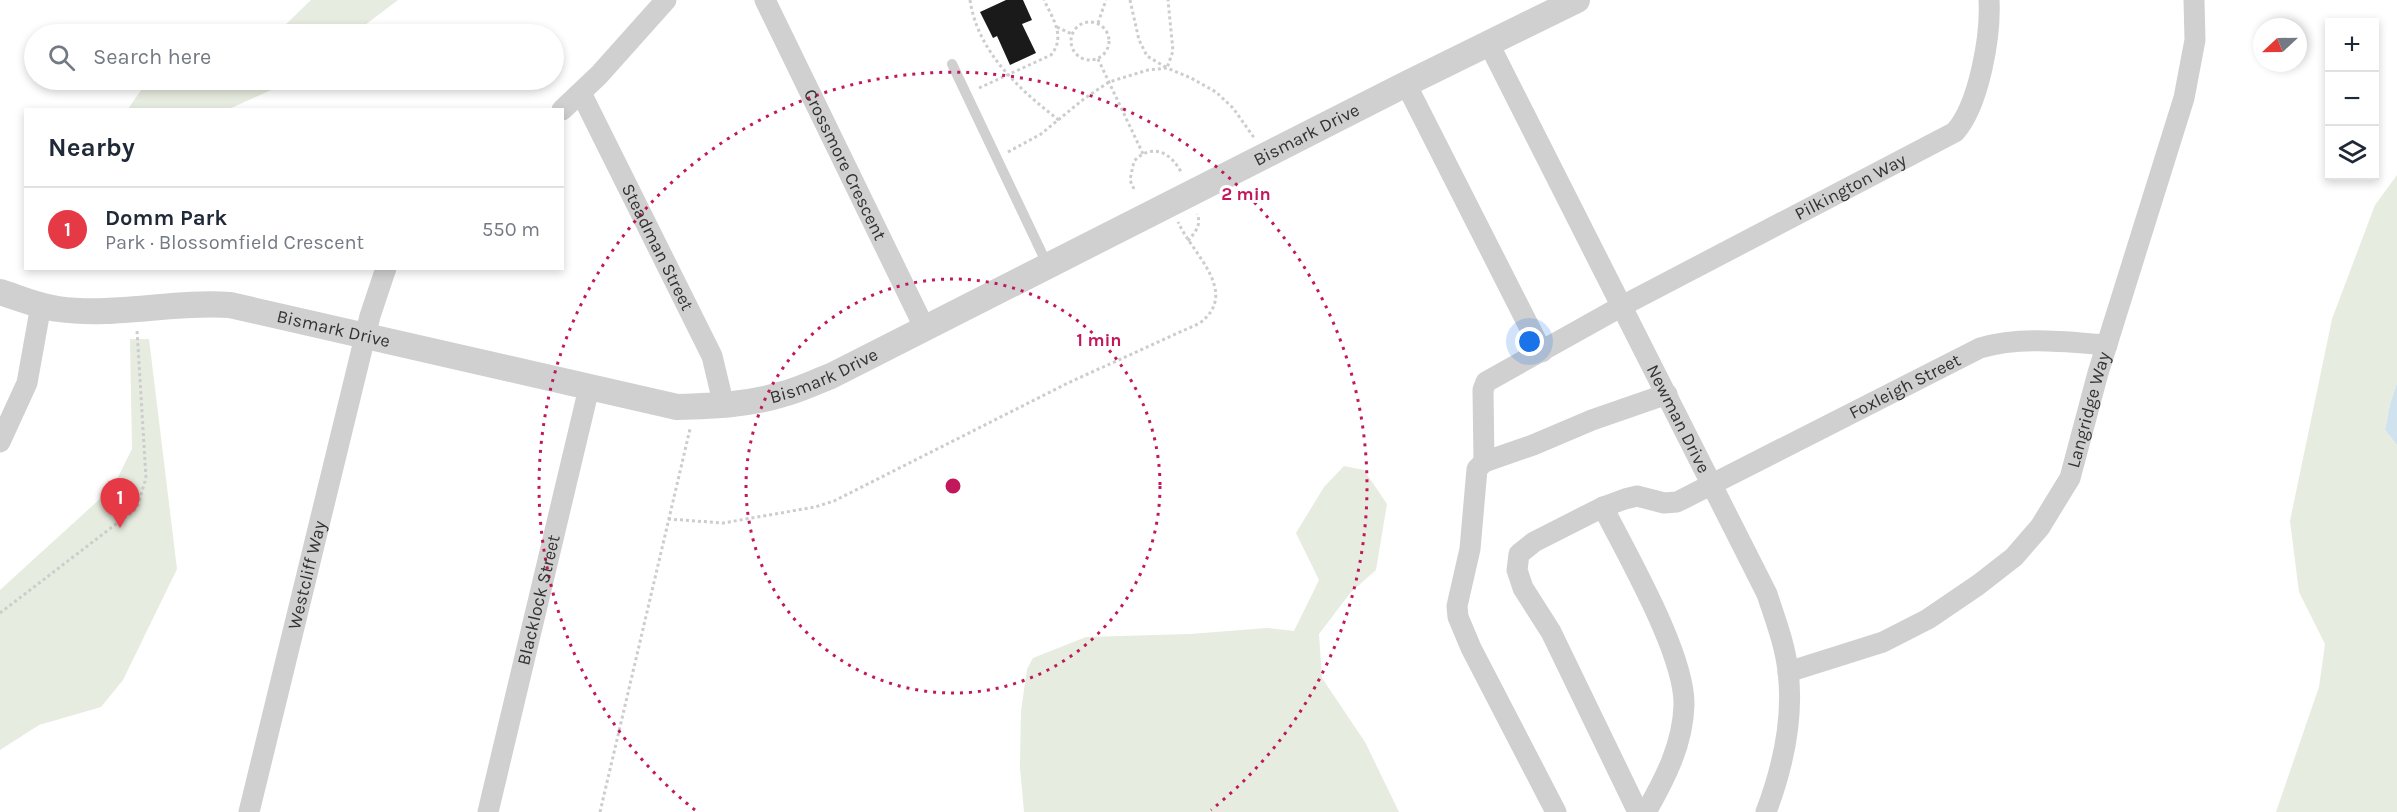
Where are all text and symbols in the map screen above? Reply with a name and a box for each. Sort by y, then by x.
north arrow [2253,18,2307,72]
map controls [2325,18,2379,180]
button: + [2325,18,2379,72]
search box [24,24,564,90]
icon: search [45,41,78,74]
text: Search here [93,44,211,70]
button: − [2325,72,2379,126]
street label: Crossmore Crescent [799,85,891,244]
street label: Bismark Drive [1250,99,1363,171]
button: layers [2325,126,2379,180]
text: Nearby [48,132,135,163]
street label: Pilkington Way [1791,148,1910,225]
street label: Steadman Street [617,180,699,314]
text: 2 min [1221,183,1271,205]
text: Domm Park [105,205,227,231]
text: 1 [64,218,71,241]
text: 550 m [482,218,540,241]
text: Park · Blossomfield Crescent [105,231,364,254]
street label: Bismark Drive [275,305,392,352]
your location [1515,327,1544,356]
text: 1 min [1076,329,1122,351]
street label: Bismark Drive [767,343,882,408]
street label: Langridge Way [2062,348,2115,470]
street label: Foxleigh Street [1845,349,1965,424]
street label: Newman Drive [1642,361,1715,477]
centre of rings [943,476,963,496]
pin: 1 [100,478,140,528]
street label: Westcliff Way [283,518,331,632]
street label: Blacklock Street [512,532,565,668]

